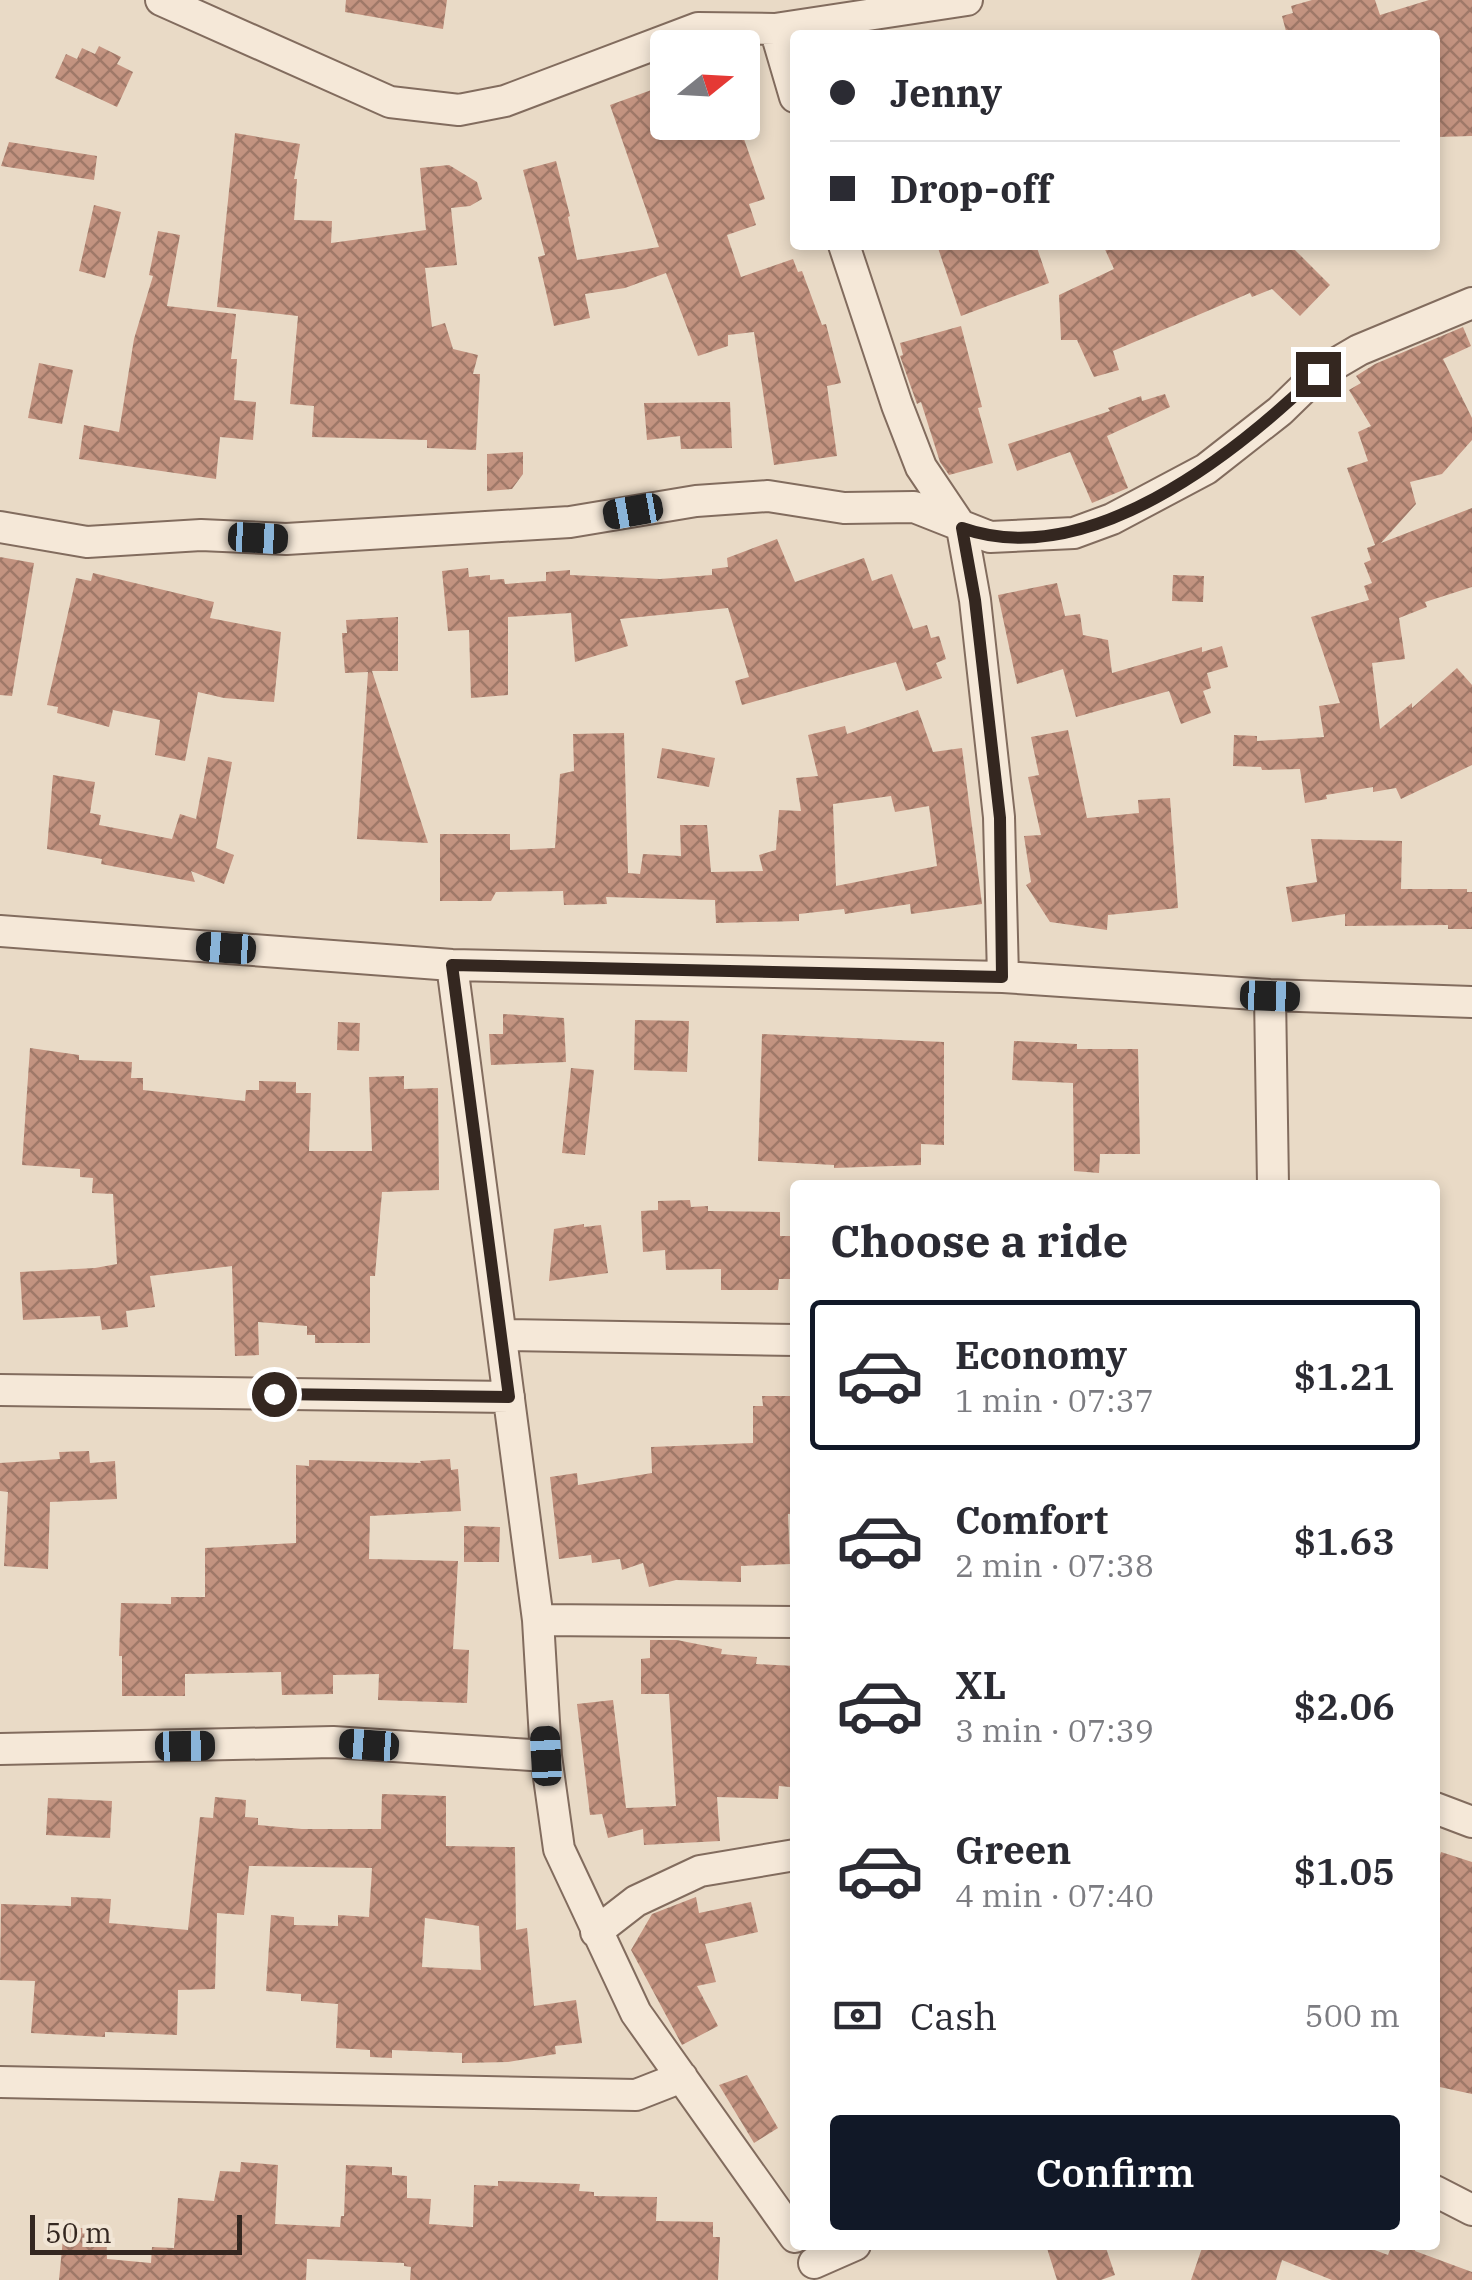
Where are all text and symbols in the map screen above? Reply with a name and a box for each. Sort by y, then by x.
north arrow [650,30,760,140]
map controls [650,30,760,140]
text: Jenny [890,68,1002,117]
text: Drop-off [890,164,1052,213]
route end [1296,352,1341,397]
car [601,491,665,531]
car [227,521,289,555]
car [195,931,257,965]
car [1239,980,1301,1012]
text: Choose a ride [830,1211,1128,1269]
icon: car [835,1330,925,1420]
text: Economy [955,1330,1127,1379]
text: $1.21 [1293,1351,1395,1400]
route start [252,1372,297,1417]
text: 1 min · 07:37 [955,1379,1154,1421]
icon: car [835,1495,925,1585]
text: Comfort [955,1495,1108,1544]
text: $1.63 [1293,1516,1395,1565]
text: 2 min · 07:38 [955,1544,1154,1586]
icon: car [835,1660,925,1750]
text: XL [955,1660,1006,1709]
text: $2.06 [1293,1681,1395,1730]
text: 3 min · 07:39 [955,1709,1154,1751]
car [529,1725,563,1787]
car [338,1728,400,1762]
car [155,1730,215,1762]
icon: car [835,1825,925,1915]
text: Green [955,1825,1071,1874]
text: $1.05 [1293,1846,1395,1895]
text: 4 min · 07:40 [955,1874,1154,1916]
icon: cash [830,1988,885,2043]
text: Cash [910,1991,997,2040]
text: 500 m [1304,1994,1400,2036]
button: Confirm [830,2115,1400,2230]
scale bar [30,2210,242,2254]
text: 50 m [45,2214,112,2251]

